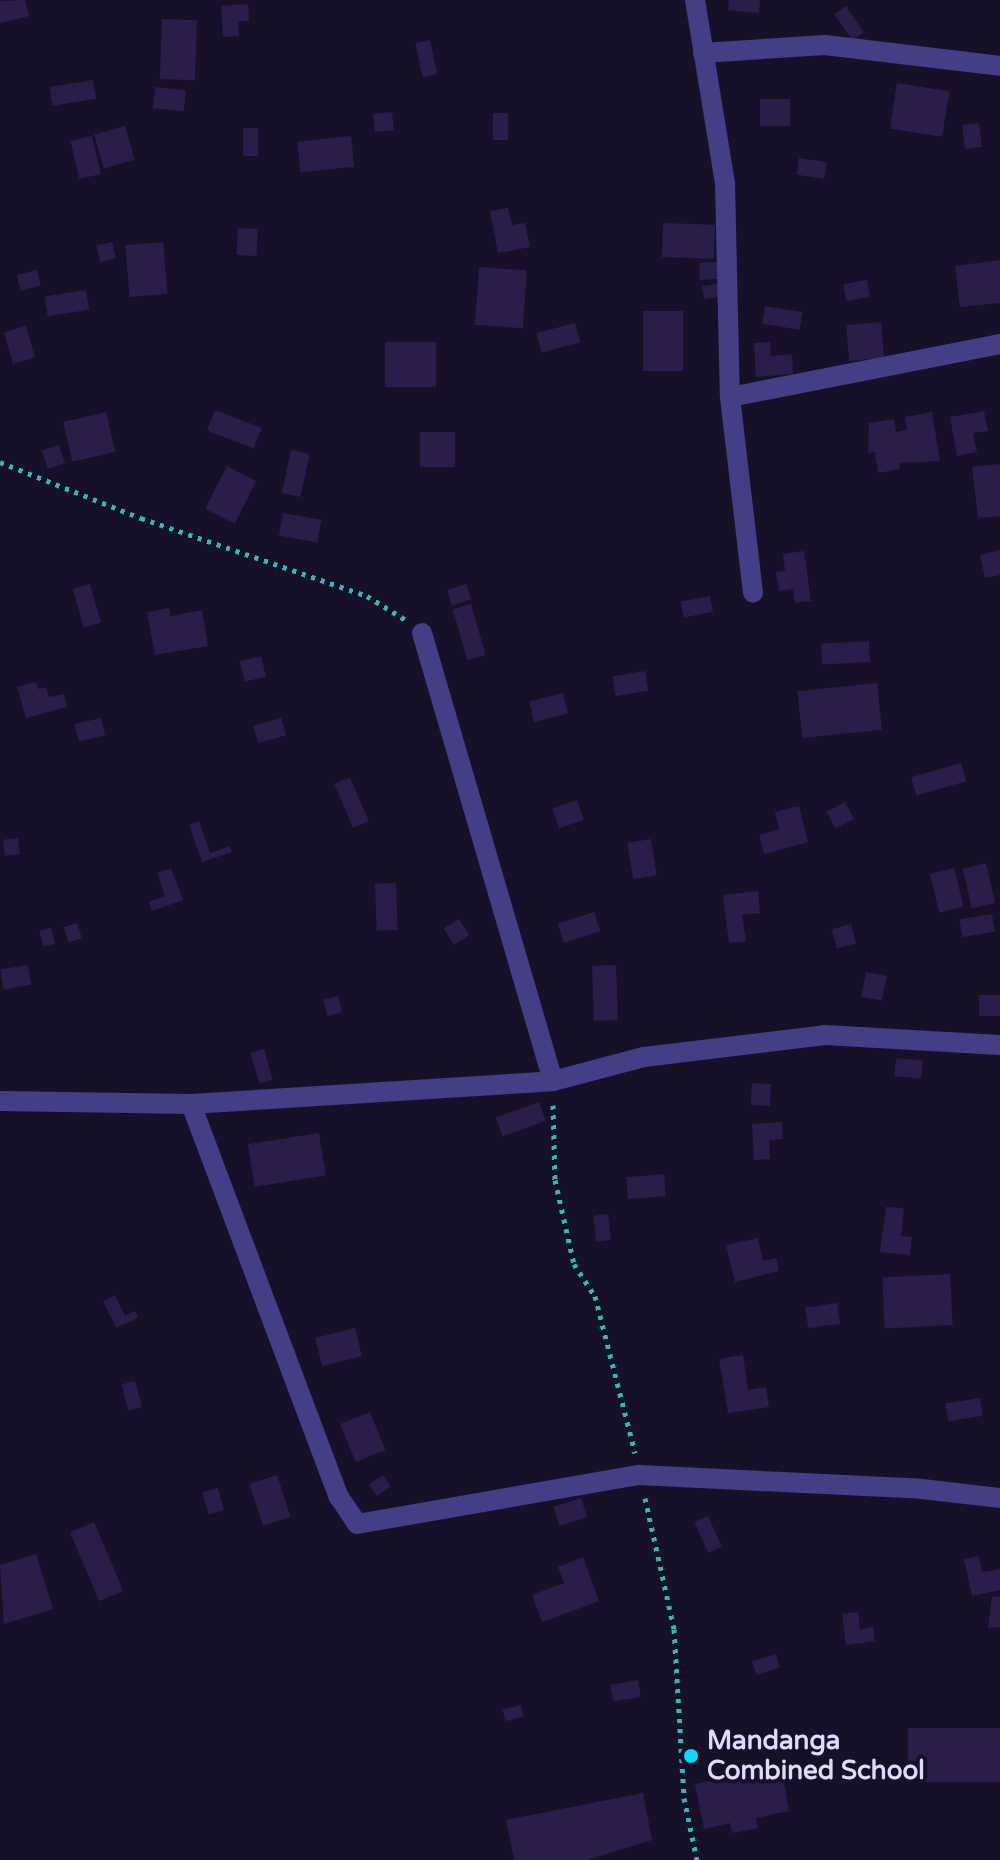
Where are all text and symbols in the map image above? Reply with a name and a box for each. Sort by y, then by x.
place label: Mandanga Combined School [707,1725,925,1786]
marker: Mandanga Combined School [682,1747,700,1765]

